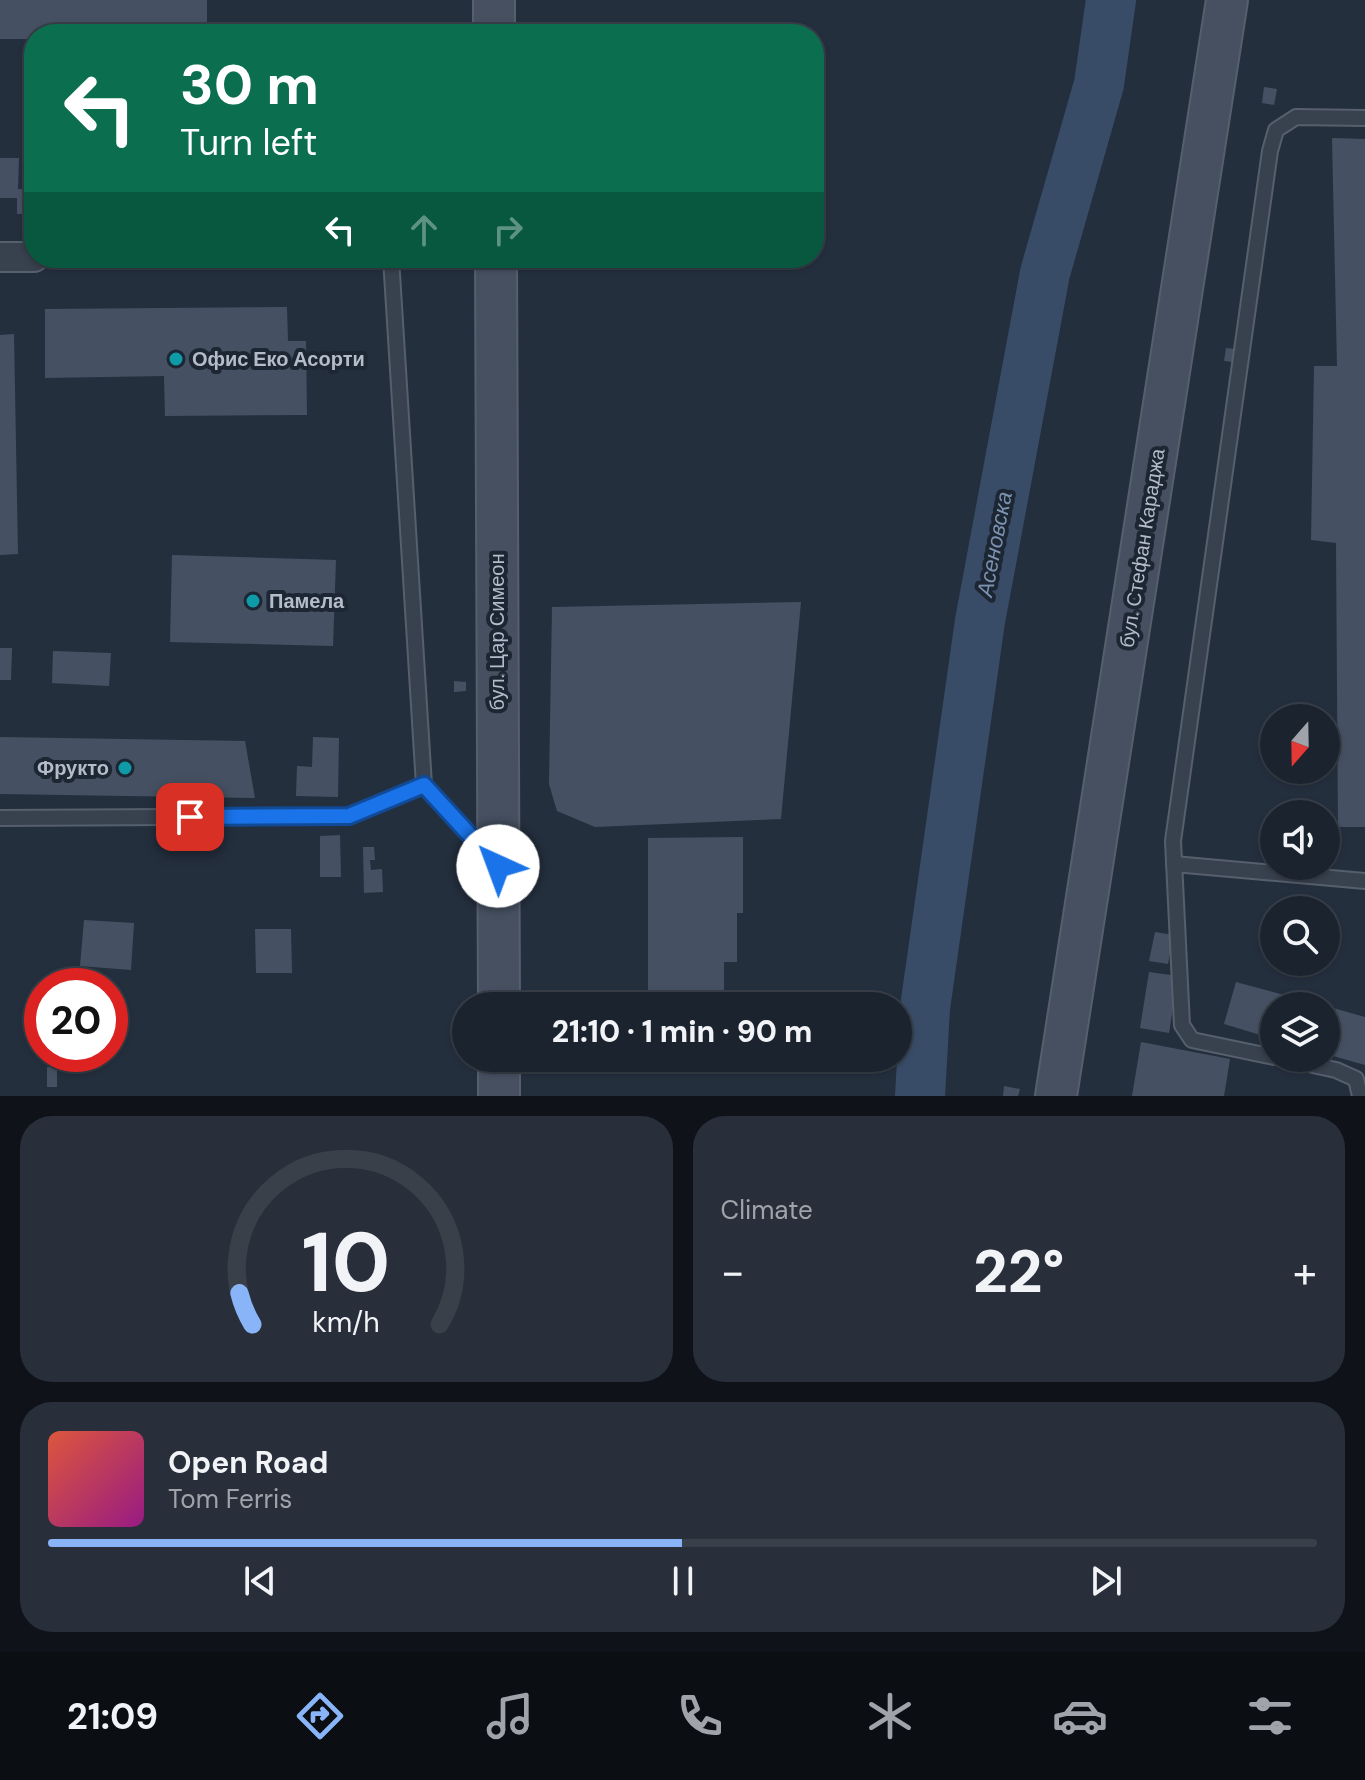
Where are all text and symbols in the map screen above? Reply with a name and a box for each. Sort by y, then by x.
text: 30 m [180,48,319,121]
icon: left [48,56,152,160]
text: Turn left [180,119,317,166]
icon: left [318,208,362,252]
icon: ahead [402,208,446,252]
icon: right [486,208,530,252]
place label: Офис Еко Асорти [192,346,365,372]
marker: Офис Еко Асорти [167,350,185,368]
street label: бул. Стефан Караджа [1113,446,1171,649]
water label: Асеновска [970,489,1019,601]
street label: бул. Цар Симеон [484,554,510,710]
place label: Памела [269,588,345,614]
marker: Памела [244,592,262,610]
north arrow [1260,704,1340,784]
map controls [1260,704,1340,1072]
place label: Фрукто [37,755,109,781]
marker: Фрукто [116,759,134,777]
pin [156,783,224,851]
icon: arrive [168,795,212,839]
button: sound [1260,800,1340,880]
position arrow [456,824,540,908]
button: search [1260,896,1340,976]
speed limit sign: 20 [24,968,128,1072]
button: layers [1260,992,1340,1072]
text: 21:10 · 1 min · 90 m [552,1012,812,1051]
text: Climate [721,1193,813,1227]
text: 10 [302,1208,391,1317]
text: 22° [973,1232,1064,1311]
text: − [721,1243,745,1301]
text: + [1293,1243,1317,1301]
text: km/h [312,1304,380,1341]
text: Open Road [168,1443,328,1482]
text: Tom Ferris [168,1482,292,1516]
icon: previous [238,1559,282,1603]
icon: pause [661,1559,705,1603]
icon: next [1084,1559,1128,1603]
icon: directions [292,1688,348,1744]
icon: music [482,1688,538,1744]
icon: phone [672,1688,728,1744]
icon: climate [862,1688,918,1744]
icon: car [1052,1688,1108,1744]
icon: filters [1242,1688,1298,1744]
text: 21:09 [67,1693,158,1740]

